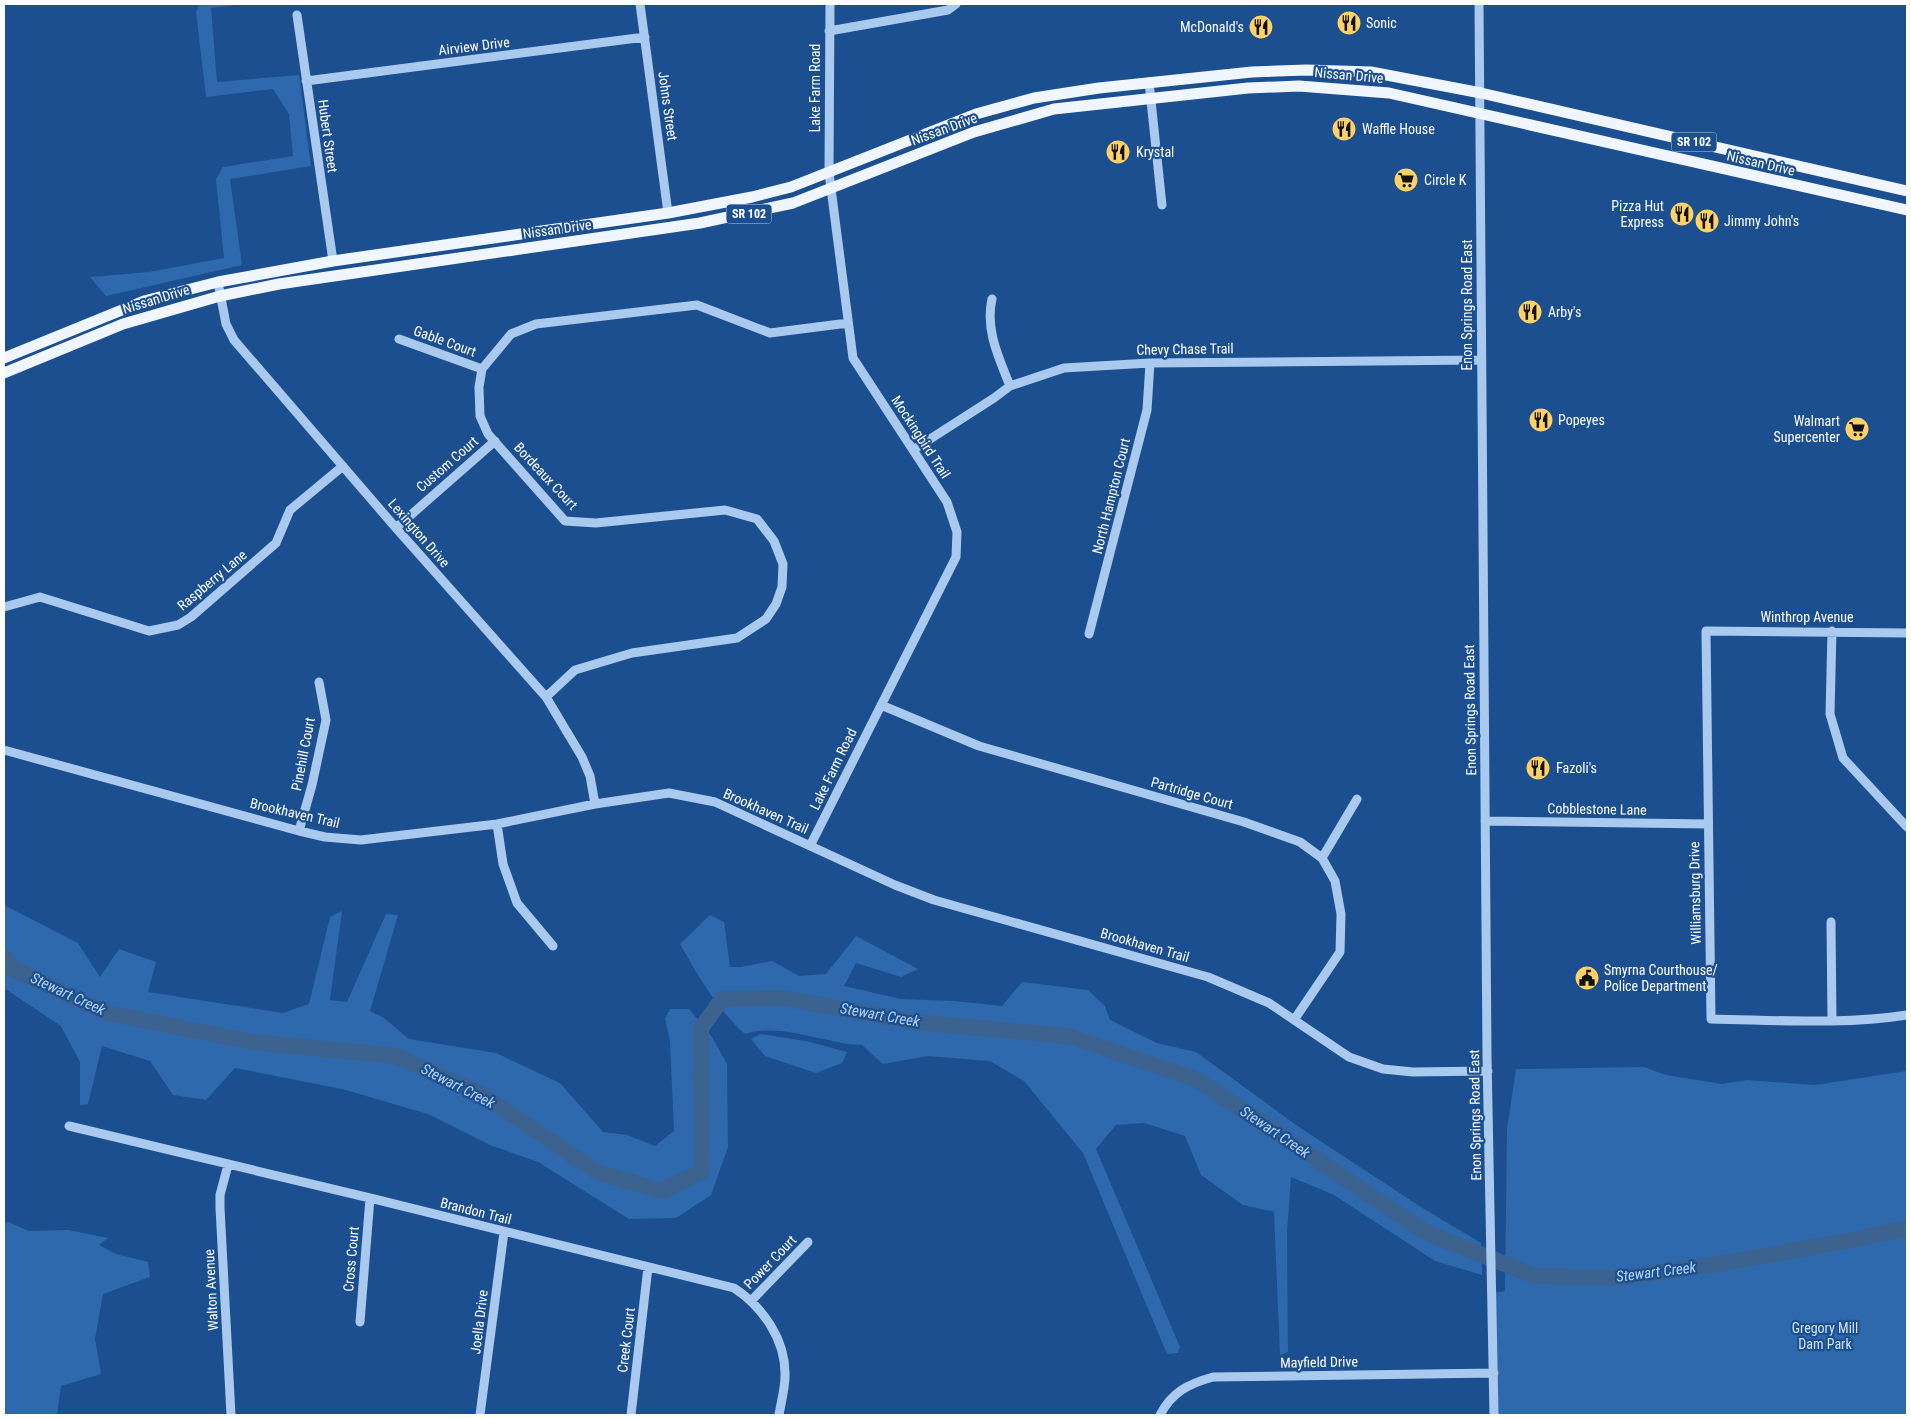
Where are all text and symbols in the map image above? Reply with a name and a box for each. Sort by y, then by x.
restaurant icon: Sonic [1336,10,1362,36]
restaurant icon: McDonald's [1248,14,1274,40]
place label: Sonic [1366,15,1397,31]
place label: McDonald's [1180,19,1244,35]
street label: Airview Drive [437,34,511,58]
street label: Lake Farm Road [807,44,823,132]
street label: Nissan Drive [1314,64,1385,86]
street label: Johns Street [655,70,681,142]
street label: Hubert Street [315,98,341,174]
street label: Nissan Drive [909,109,980,148]
restaurant icon: Waffle House [1331,116,1357,142]
place label: Waffle House [1362,121,1435,137]
road number: SR 102 [1672,132,1716,152]
restaurant icon: Krystal [1105,139,1131,165]
place label: Krystal [1136,144,1174,160]
street label: Nissan Drive [1725,147,1797,179]
supermarket icon: Circle K [1393,167,1419,193]
place label: Circle K [1424,172,1467,188]
place label: Pizza Hut Express [1611,198,1664,230]
restaurant icon: Pizza Hut Express [1669,201,1695,227]
road number: SR 102 [726,204,772,223]
restaurant icon: Jimmy John's [1694,208,1720,234]
place label: Jimmy John's [1724,213,1799,229]
street label: Nissan Drive [522,216,593,242]
street label: Enon Springs Road East [1459,239,1475,371]
street label: Nissan Drive [121,281,192,317]
restaurant icon: Arby's [1517,299,1543,325]
place label: Arby's [1548,304,1581,320]
street label: Gable Court [412,322,478,360]
street label: Chevy Chase Trail [1136,340,1234,358]
street label: Mockingbird Trail [888,393,954,481]
restaurant icon: Popeyes [1528,407,1554,433]
place label: Popeyes [1558,412,1605,428]
place label: Walmart Supercenter [1774,413,1840,445]
supermarket icon: Walmart Supercenter [1844,416,1870,442]
street label: Custom Court [413,433,481,495]
street label: North Hampton Court [1089,436,1133,556]
street label: Bordeaux Court [511,439,581,513]
street label: Lexington Drive [385,496,453,571]
street label: Raspberry Lane [174,546,250,614]
street label: Winthrop Avenue [1760,609,1854,625]
street label: Enon Springs Road East [1461,644,1479,776]
street label: Pinehill Court [288,716,318,792]
street label: Lake Farm Road [806,726,860,812]
restaurant icon: Fazoli's [1525,755,1551,781]
place label: Fazoli's [1556,760,1597,776]
street label: Partridge Court [1149,774,1235,812]
street label: Brookhaven Trail [721,785,811,837]
street label: Brookhaven Trail [249,795,341,831]
street label: Cobblestone Lane [1547,800,1647,818]
street label: Williamsburg Drive [1686,841,1704,945]
street label: Brookhaven Trail [1099,925,1191,965]
place label: Smyrna Courthouse/ Police Department [1604,962,1718,994]
public building icon: Smyrna Courthouse/ Police Department [1574,965,1600,991]
water label: Stewart Creek [28,969,109,1019]
water label: Stewart Creek [839,999,922,1031]
street label: Enon Springs Road East [1466,1049,1484,1181]
water label: Stewart Creek [418,1060,498,1112]
water label: Stewart Creek [1237,1102,1314,1162]
street label: Brandon Trail [439,1194,513,1228]
street label: Cross Court [340,1226,362,1292]
street label: Power Court [741,1232,799,1292]
street label: Walton Avenue [201,1248,221,1331]
water label: Stewart Creek [1615,1258,1697,1286]
street label: Joella Drive [467,1289,491,1355]
street label: Creek Court [614,1307,638,1373]
park label: Gregory Mill Dam Park [1792,1320,1858,1352]
street label: Mayfield Drive [1280,1353,1358,1371]

